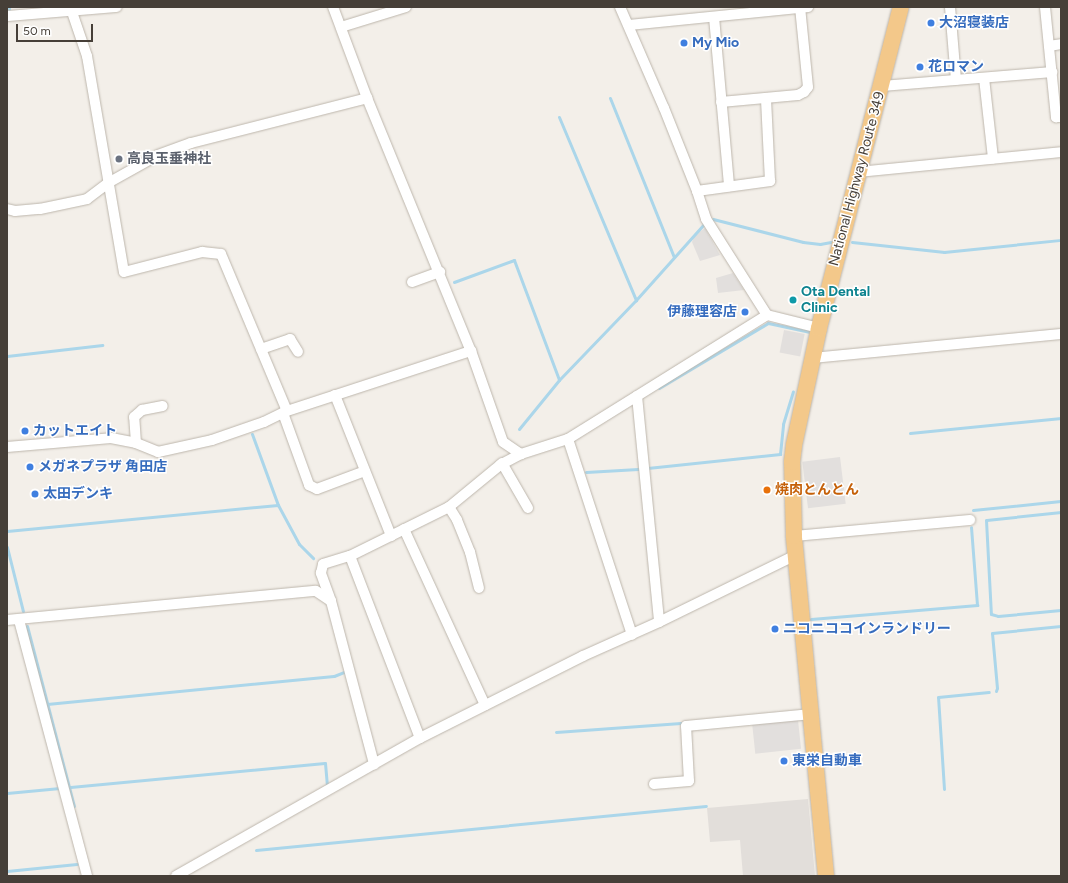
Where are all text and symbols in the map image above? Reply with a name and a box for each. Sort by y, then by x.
place label: 大沼寝装店 [939,15,1009,31]
scale bar [18,16,95,42]
marker: 大沼寝装店 [926,18,936,28]
text: 50 m [23,24,51,38]
place label: My Mio [692,35,739,51]
marker: My Mio [679,38,689,48]
place label: 花ロマン [928,59,984,75]
marker: 花ロマン [915,62,925,72]
street label: National Highway Route 349 [826,90,888,268]
place label: 高良玉垂神社 [127,151,211,167]
marker: 高良玉垂神社 [114,154,124,164]
place label: Ota Dental Clinic [801,284,870,316]
marker: Ota Dental Clinic [788,295,798,305]
place label: 伊藤理容店 [667,304,737,320]
marker: 伊藤理容店 [740,307,750,317]
place label: カットエイト [33,423,117,439]
marker: カットエイト [20,426,30,436]
place label: メガネプラザ 角田店 [38,459,167,475]
marker: メガネプラザ 角田店 [25,462,35,472]
place label: 焼肉とんとん [775,482,859,498]
marker: 焼肉とんとん [762,485,772,495]
place label: 太田デンキ [43,486,113,502]
marker: 太田デンキ [30,489,40,499]
place label: ニコニココインランドリー [783,621,951,637]
marker: ニコニココインランドリー [770,624,780,634]
place label: 東栄自動車 [792,753,862,769]
marker: 東栄自動車 [779,756,789,766]

